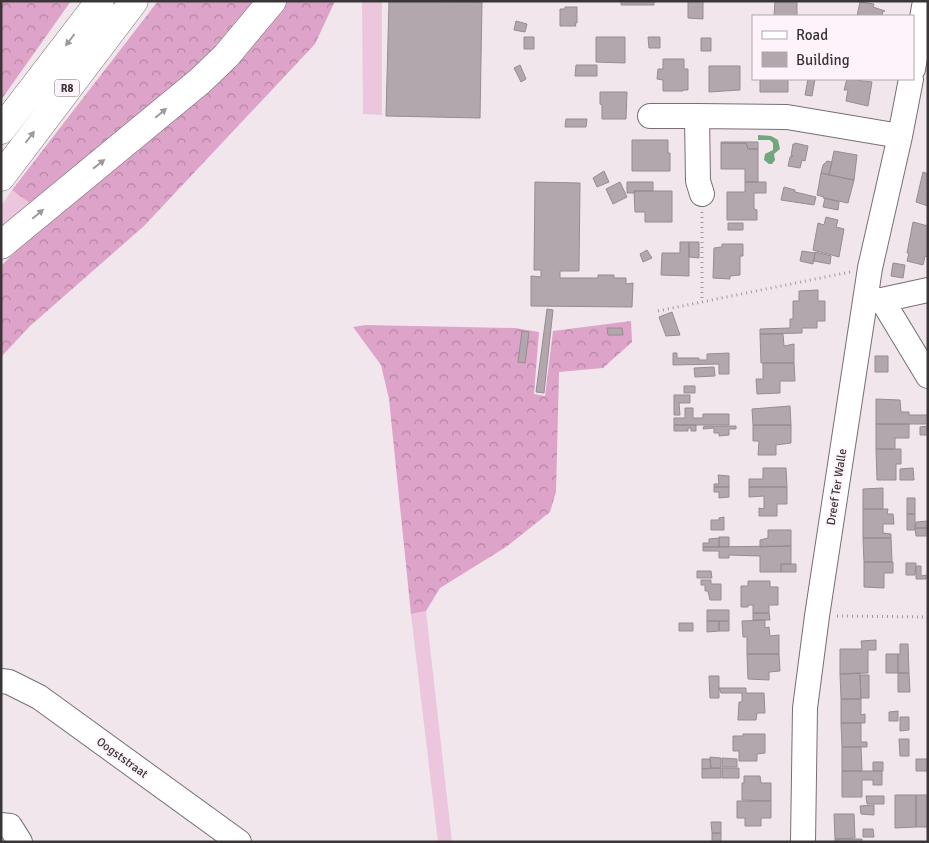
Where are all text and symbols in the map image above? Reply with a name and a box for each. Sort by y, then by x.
legend [752,15,914,80]
text: Road [796,26,828,44]
one-way arrow [65,33,76,46]
text: Building [796,51,850,69]
road number: R8 [54,80,80,96]
one-way arrow [154,108,167,119]
one-way arrow [25,130,35,144]
one-way arrow [92,159,105,170]
one-way arrow [31,209,44,220]
street label: Dreef Ter Walle [824,448,850,526]
street label: Oogststraat [93,734,151,782]

